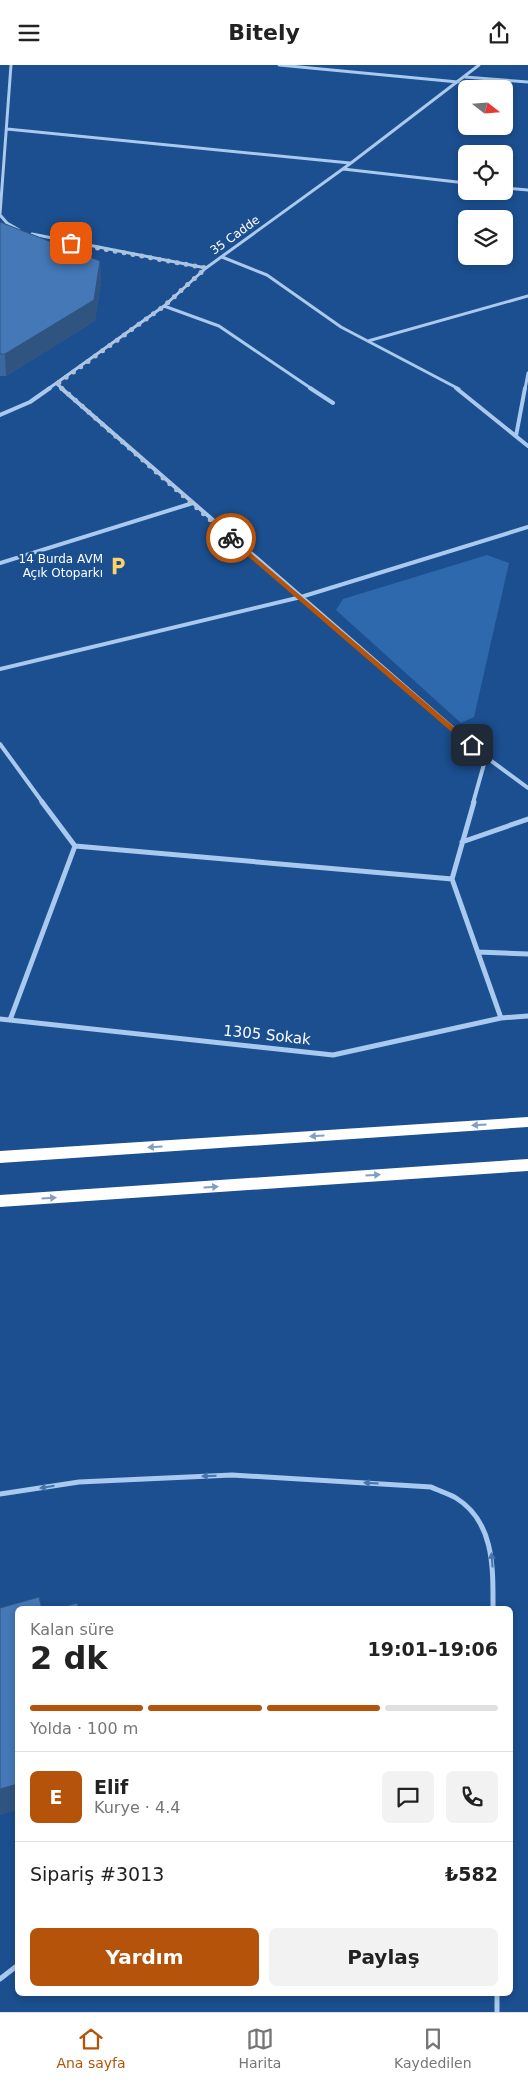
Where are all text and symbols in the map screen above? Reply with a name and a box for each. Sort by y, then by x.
icon: menu [15,19,43,47]
icon: share [485,19,513,47]
text: Bitely [228,20,300,45]
north arrow [458,80,512,135]
map controls [458,80,513,265]
button: locate [458,145,513,200]
button: layers [458,210,513,265]
street label: 35 Cadde [208,212,262,258]
pin [50,222,92,264]
icon: bag [57,229,85,257]
courier [206,513,256,563]
icon: bike [217,524,245,552]
place label: 14 Burda AVM Açık Otoparkı [19,552,103,580]
parking icon: 14 Burda AVM Açık Otoparkı [107,555,129,577]
pin [451,724,493,766]
icon: home [458,731,486,759]
street label: 1305 Sokak [222,1021,312,1049]
one-way arrow [471,1121,487,1129]
one-way arrow [309,1132,325,1140]
one-way arrow [147,1143,163,1151]
one-way arrow [365,1171,381,1179]
one-way arrow [203,1182,219,1190]
one-way arrow [41,1194,57,1202]
one-way arrow [200,1473,216,1481]
one-way arrow [363,1479,379,1487]
one-way arrow [38,1483,54,1491]
one-way arrow [488,1552,496,1568]
text: Kalan süre [30,1620,114,1639]
text: 19:01–19:06 [368,1638,498,1660]
text: 2 dk [30,1639,108,1677]
text: Yolda · 100 m [30,1719,138,1738]
button: chat [382,1771,434,1823]
button: phone [446,1771,498,1823]
text: Elif [94,1776,128,1798]
text: E [50,1786,62,1808]
text: Kurye · 4.4 [94,1798,180,1817]
text: Sipariş #3013 [30,1863,164,1885]
text: ₺582 [445,1863,498,1885]
button: Yardım [30,1928,259,1986]
button: Paylaş [269,1928,498,1986]
tab: Ana sayfa [56,2025,126,2071]
tab: Harita [238,2025,281,2071]
tab: Kaydedilen [394,2025,472,2071]

